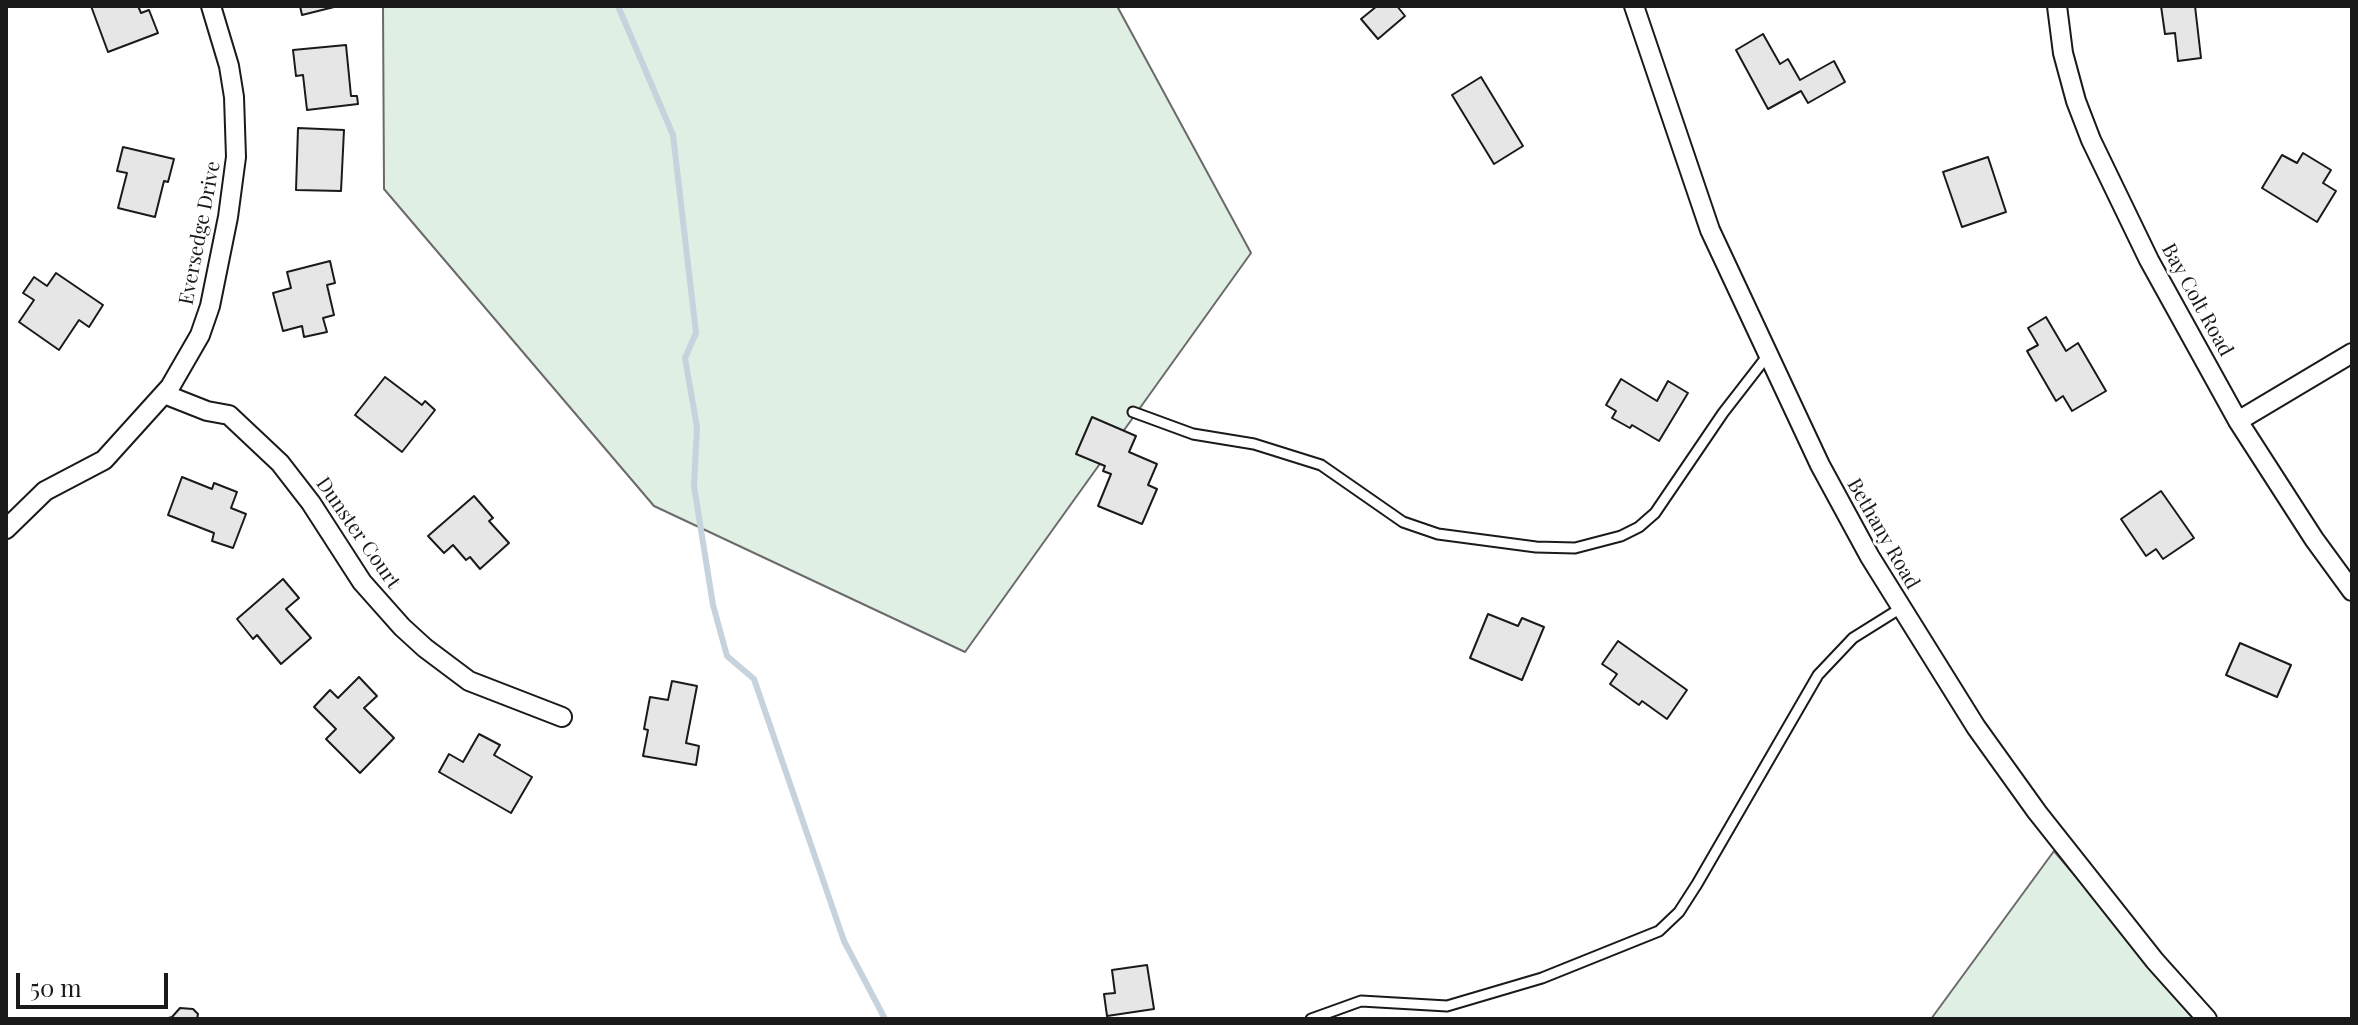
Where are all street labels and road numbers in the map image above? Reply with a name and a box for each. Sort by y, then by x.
street label: Eversedge Drive [174,159,226,307]
street label: Bay Colt Road [2156,239,2238,361]
street label: Dunster Court [311,473,405,593]
street label: Bethany Road [1842,474,1924,594]

